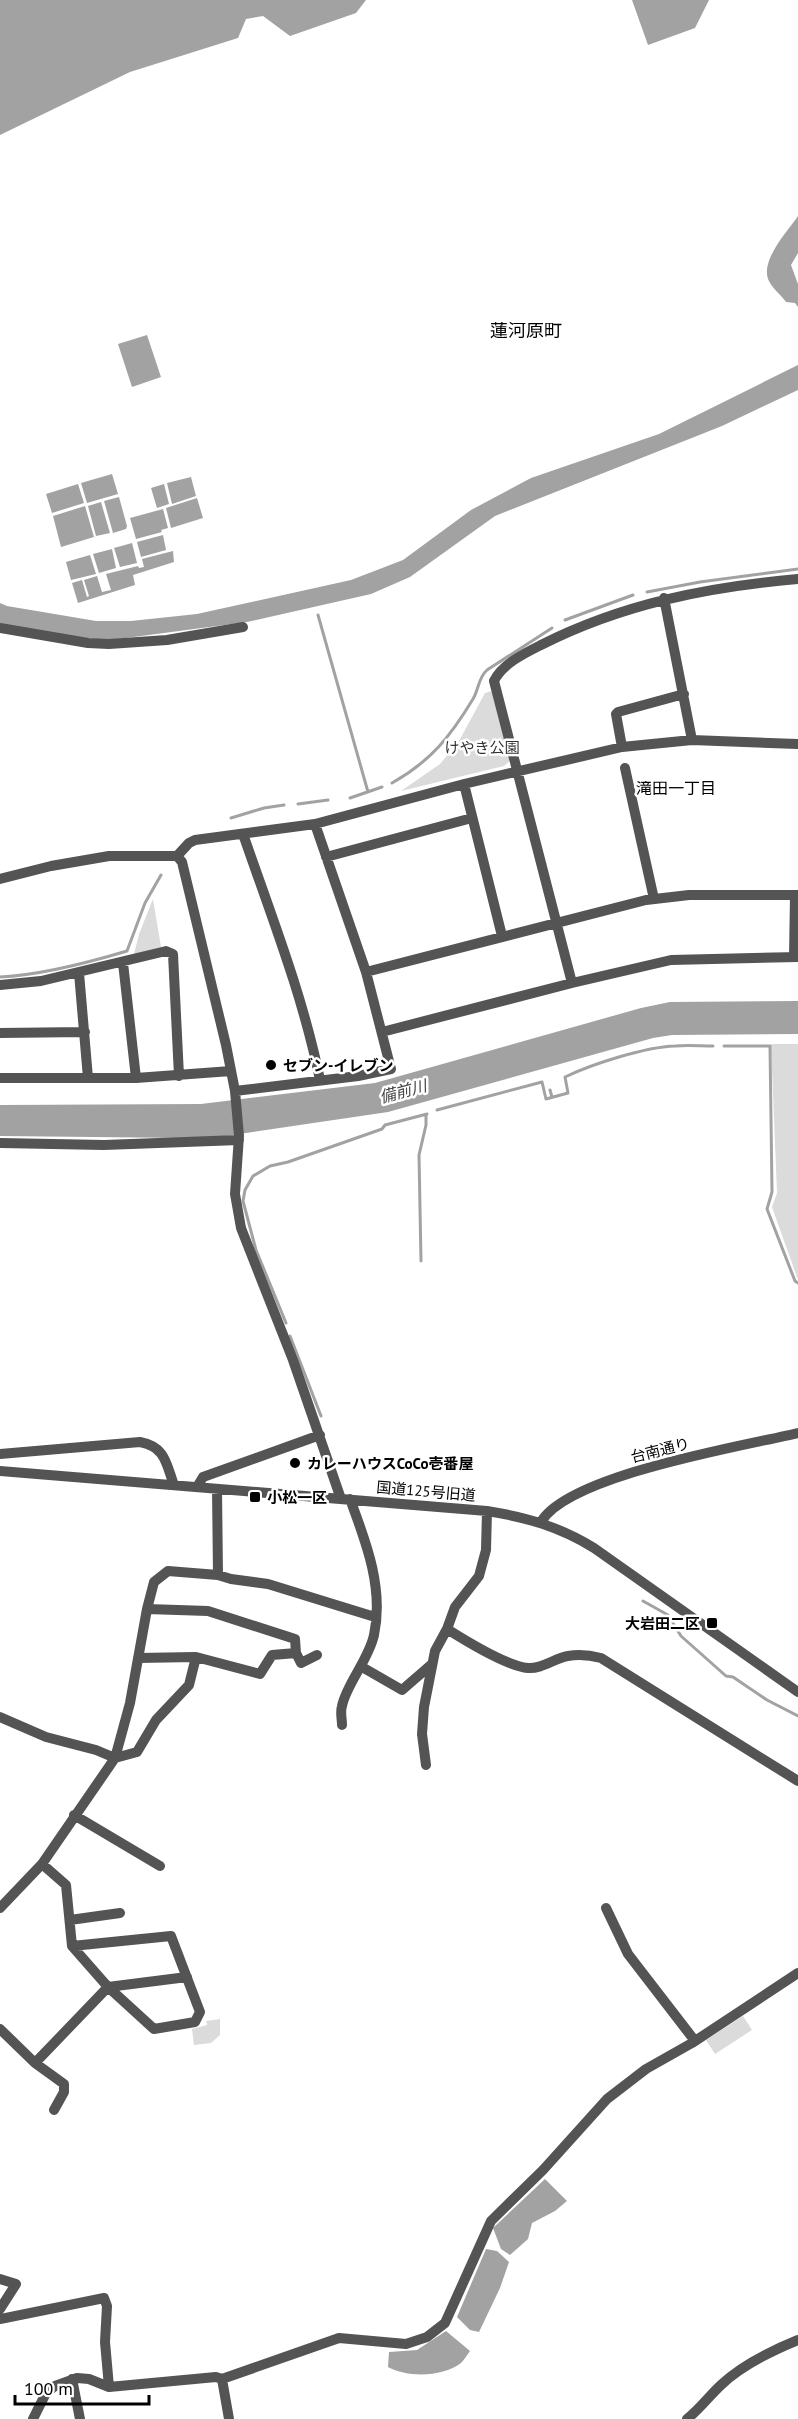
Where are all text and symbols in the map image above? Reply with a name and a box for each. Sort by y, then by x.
district label: 蓮河原町 [490,319,562,342]
park label: けやき公園 [444,738,520,757]
district label: 滝田一丁目 [636,778,716,798]
place label: セブン-イレブン [283,1056,393,1075]
marker: セブン-イレブン [264,1058,278,1072]
water label: 備前川 [377,1075,431,1107]
street label: 台南通り [629,1434,691,1466]
place label: カレーハウスCoCo壱番屋 [307,1454,474,1473]
marker: カレーハウスCoCo壱番屋 [288,1456,302,1470]
street label: 国道125号旧道 [376,1477,476,1505]
place label: 小松一区 [267,1488,327,1507]
marker: 小松一区 [248,1490,262,1504]
place label: 大岩田二区 [625,1614,700,1633]
marker: 大岩田二区 [705,1616,719,1630]
scale bar [15,2368,148,2406]
text: 100 m [24,2377,73,2400]

